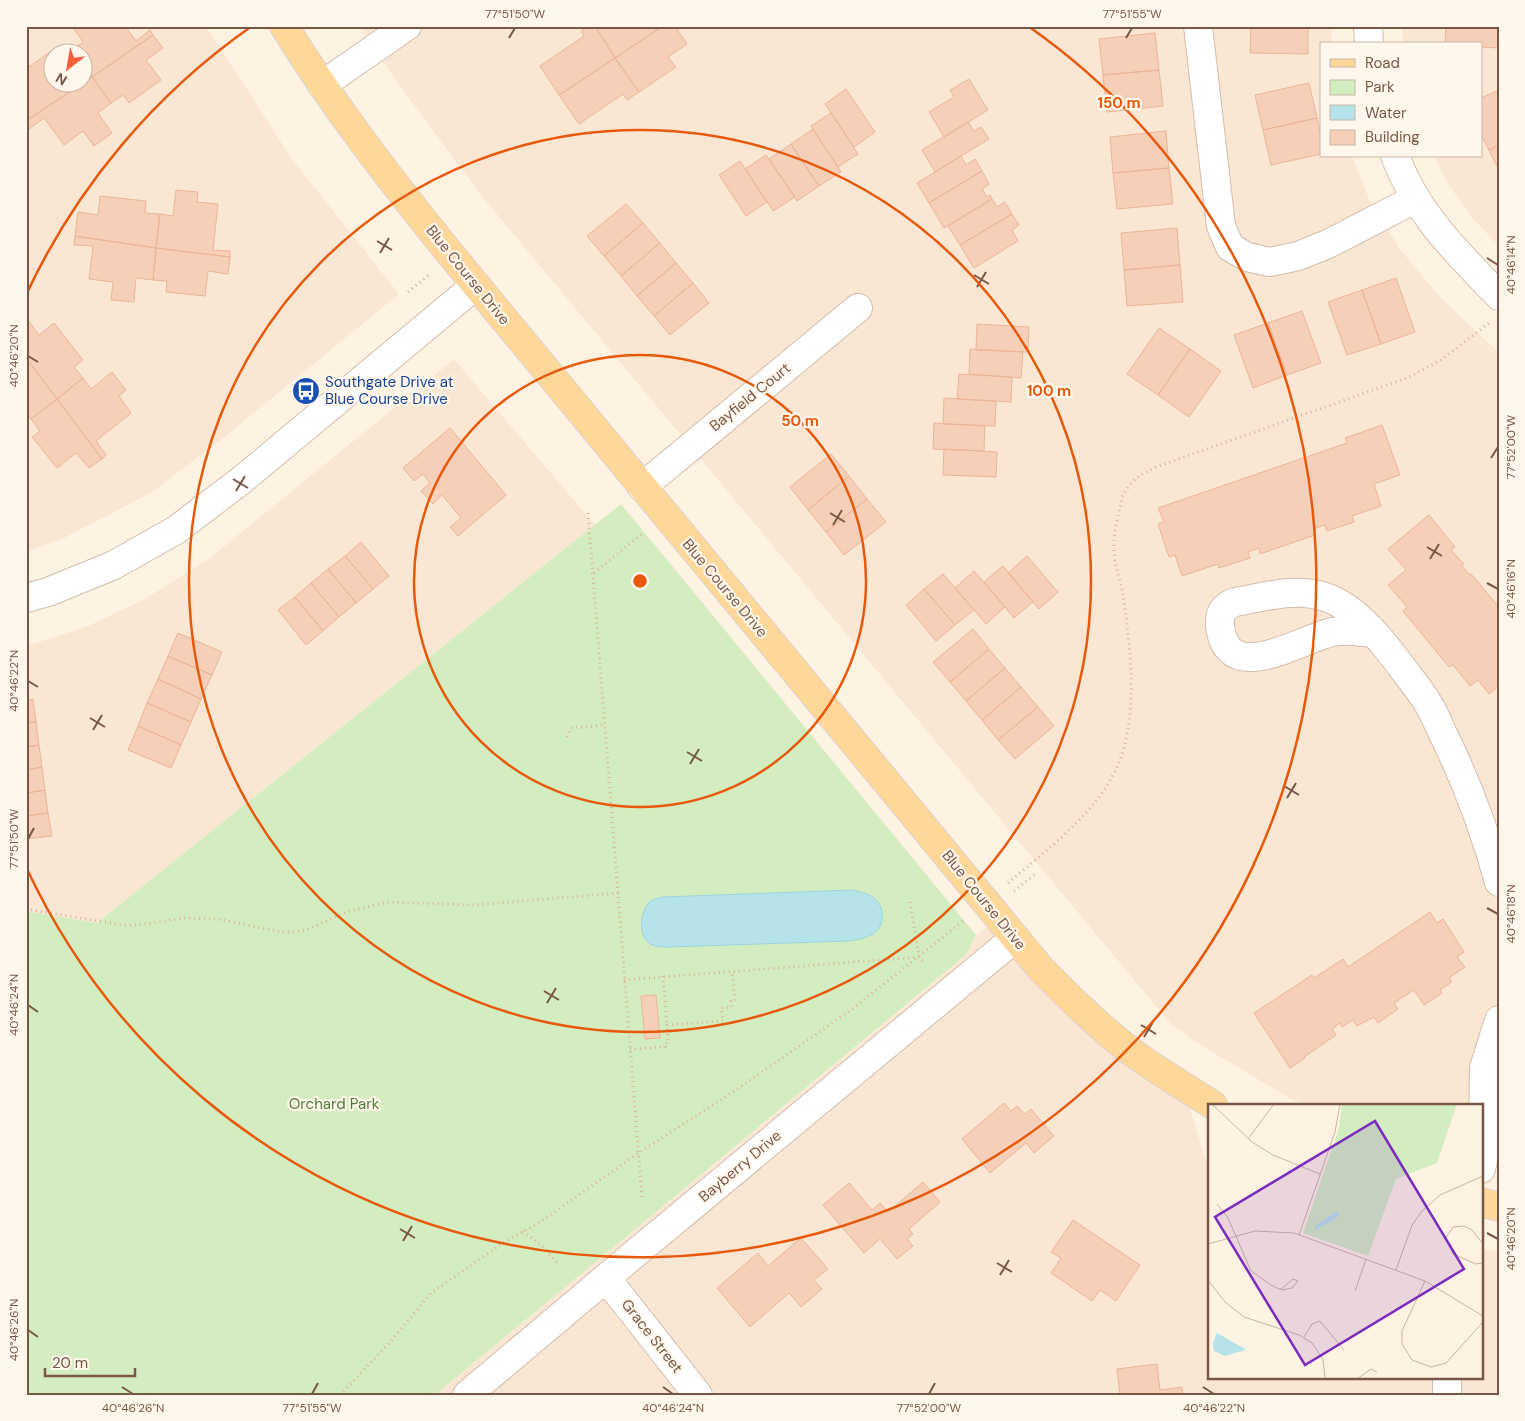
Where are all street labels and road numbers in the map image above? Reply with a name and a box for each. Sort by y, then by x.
street label: Blue Course Drive [422,221,514,329]
street label: Bayfield Court [705,358,795,436]
street label: Blue Course Drive [678,535,772,641]
street label: Blue Course Drive [938,846,1030,954]
street label: Bayberry Drive [694,1125,786,1207]
street label: Grace Street [617,1295,687,1377]

